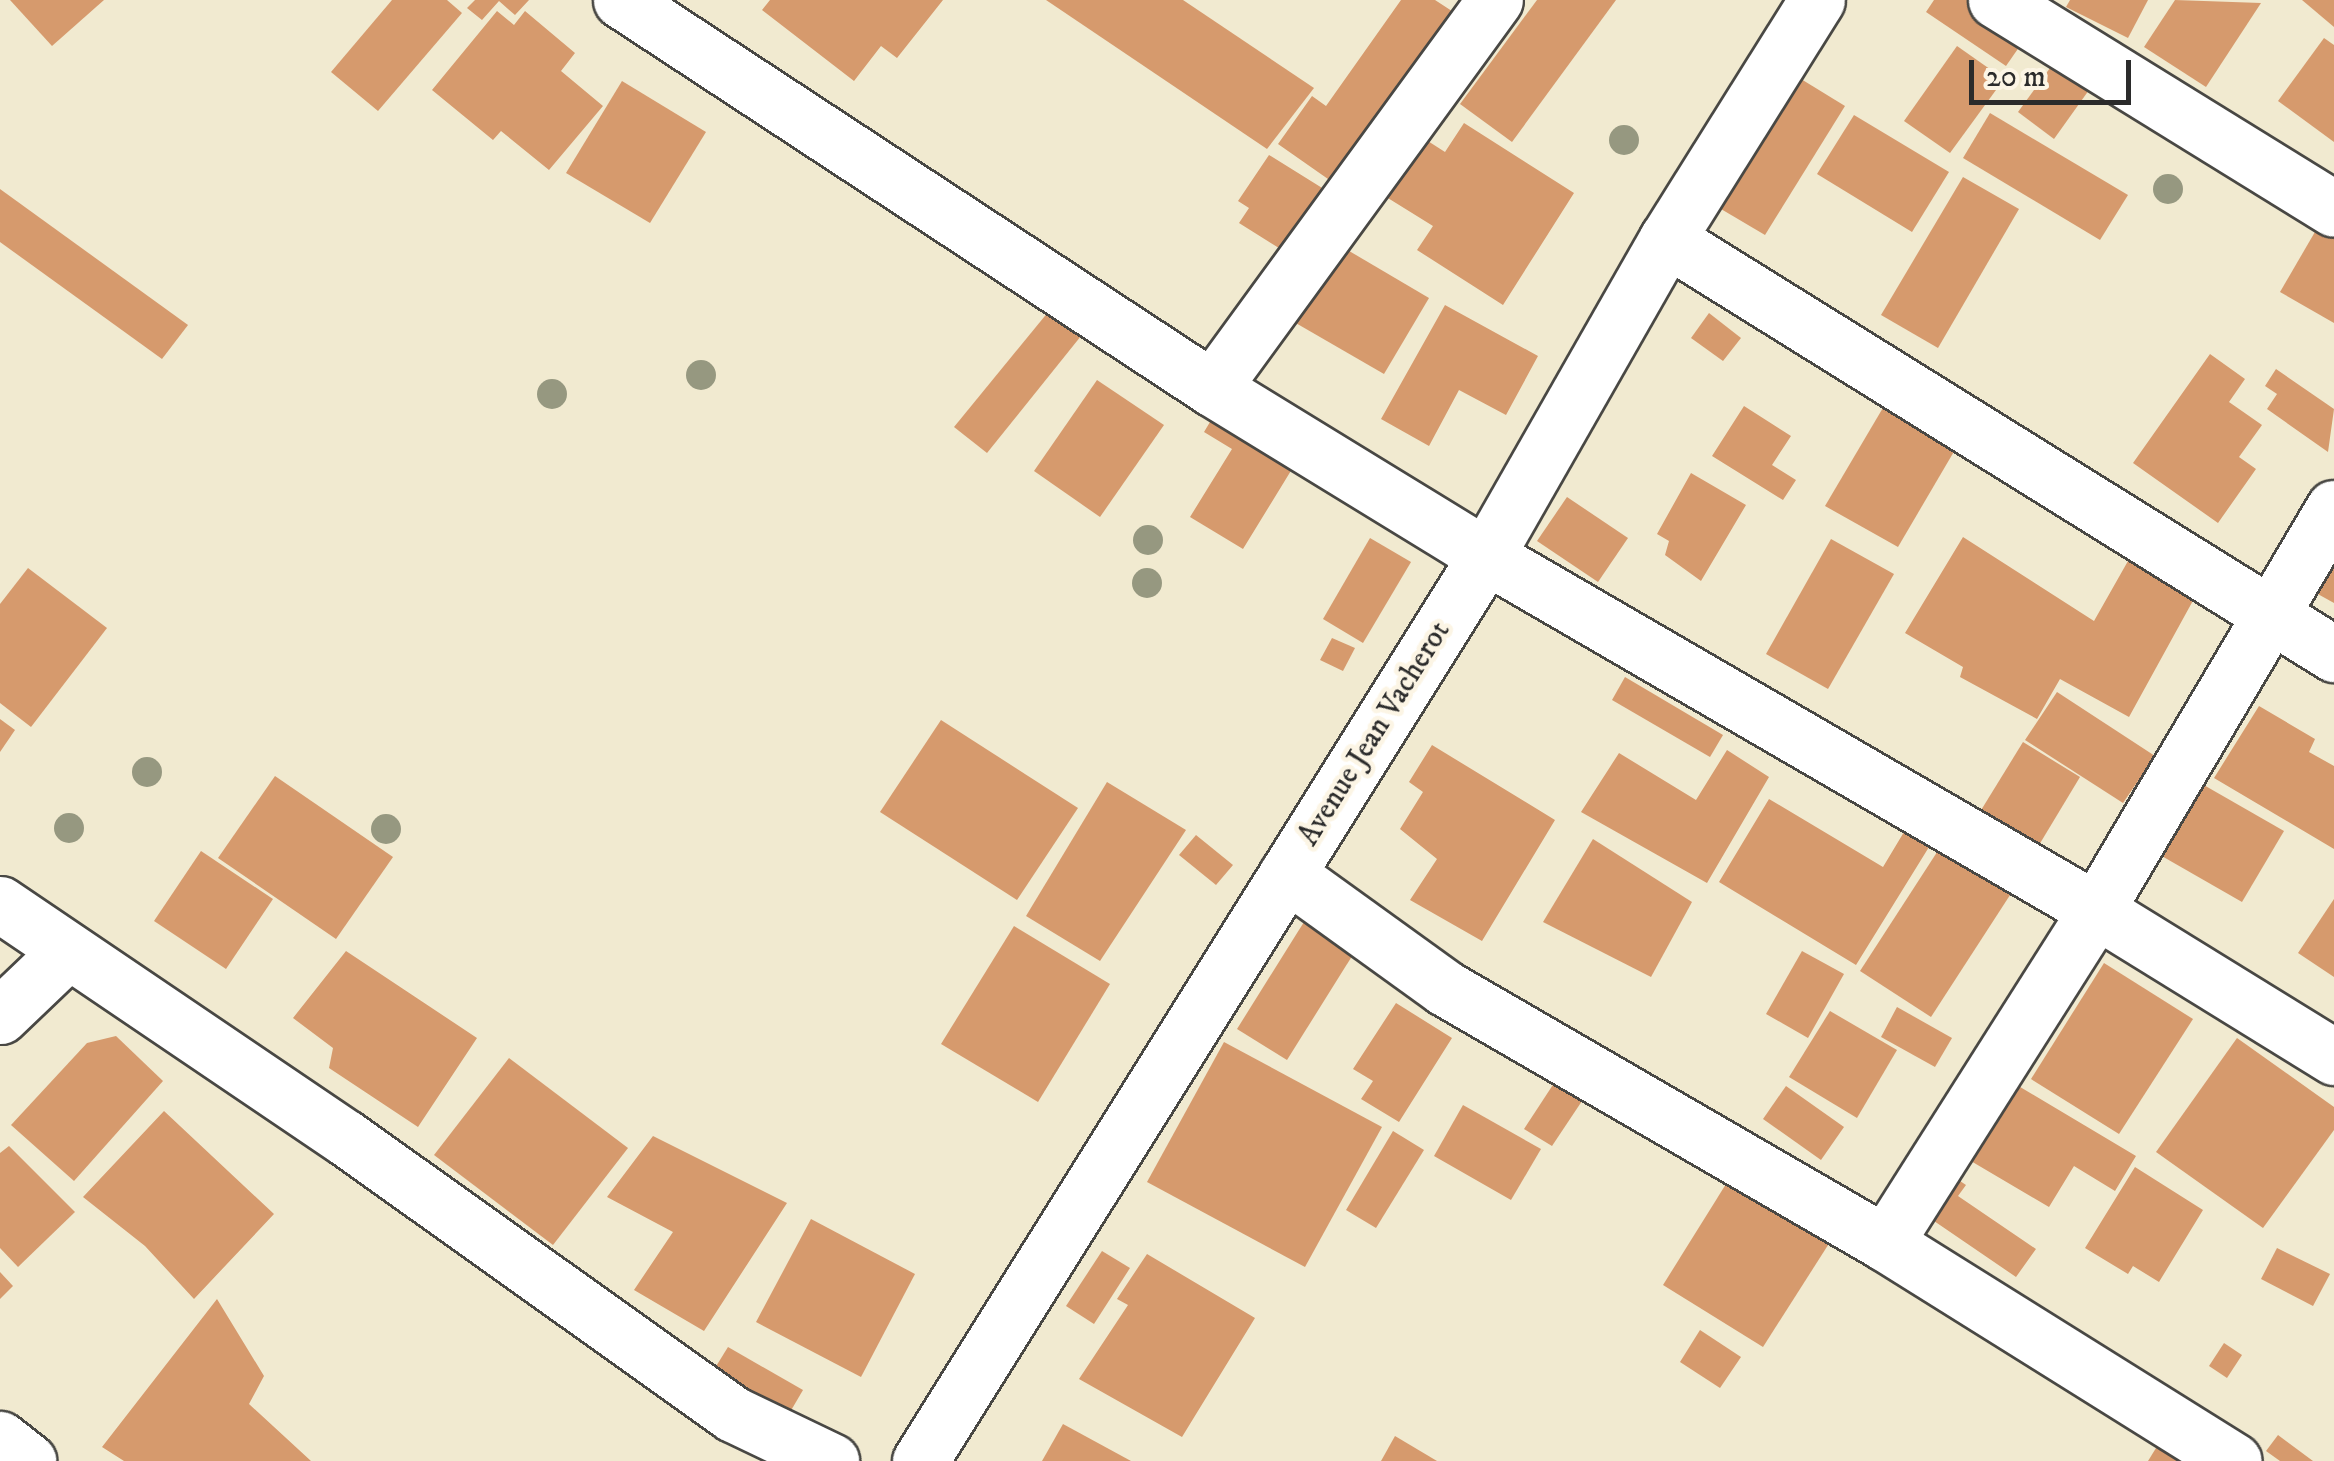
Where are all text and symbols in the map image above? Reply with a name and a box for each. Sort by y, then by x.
scale bar [1974,40,2136,102]
text: 20 m [1986,59,2046,96]
street label: Avenue Jean Vacherot [1291,615,1459,853]

